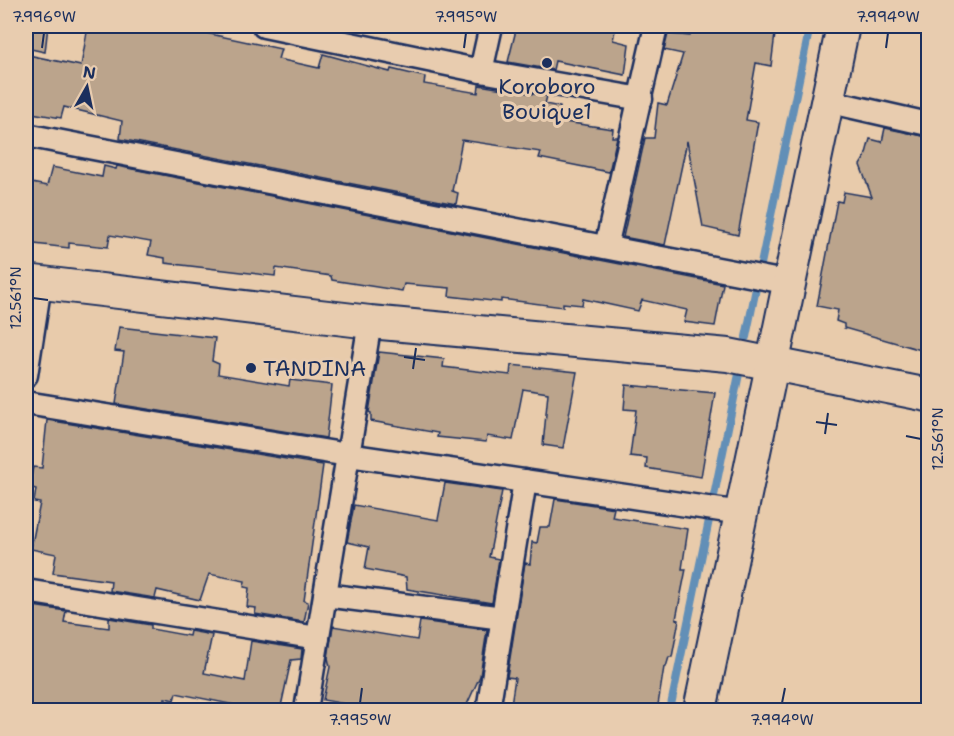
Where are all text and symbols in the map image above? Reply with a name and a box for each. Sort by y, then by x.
text: 7.996°W [12,7,76,27]
text: 7.995°W [434,7,498,27]
text: 7.994°W [856,7,920,27]
marker: Koroboro Bouique1 [540,56,554,70]
north arrow [57,57,117,117]
text: N [81,61,97,84]
place label: Koroboro Bouique1 [498,72,596,126]
text: 12.561°N [6,266,26,330]
place label: TANDINA [263,354,366,383]
marker: TANDINA [244,361,258,375]
text: 12.561°N [928,407,948,471]
text: 7.995°W [328,710,392,730]
text: 7.994°W [750,710,814,730]

